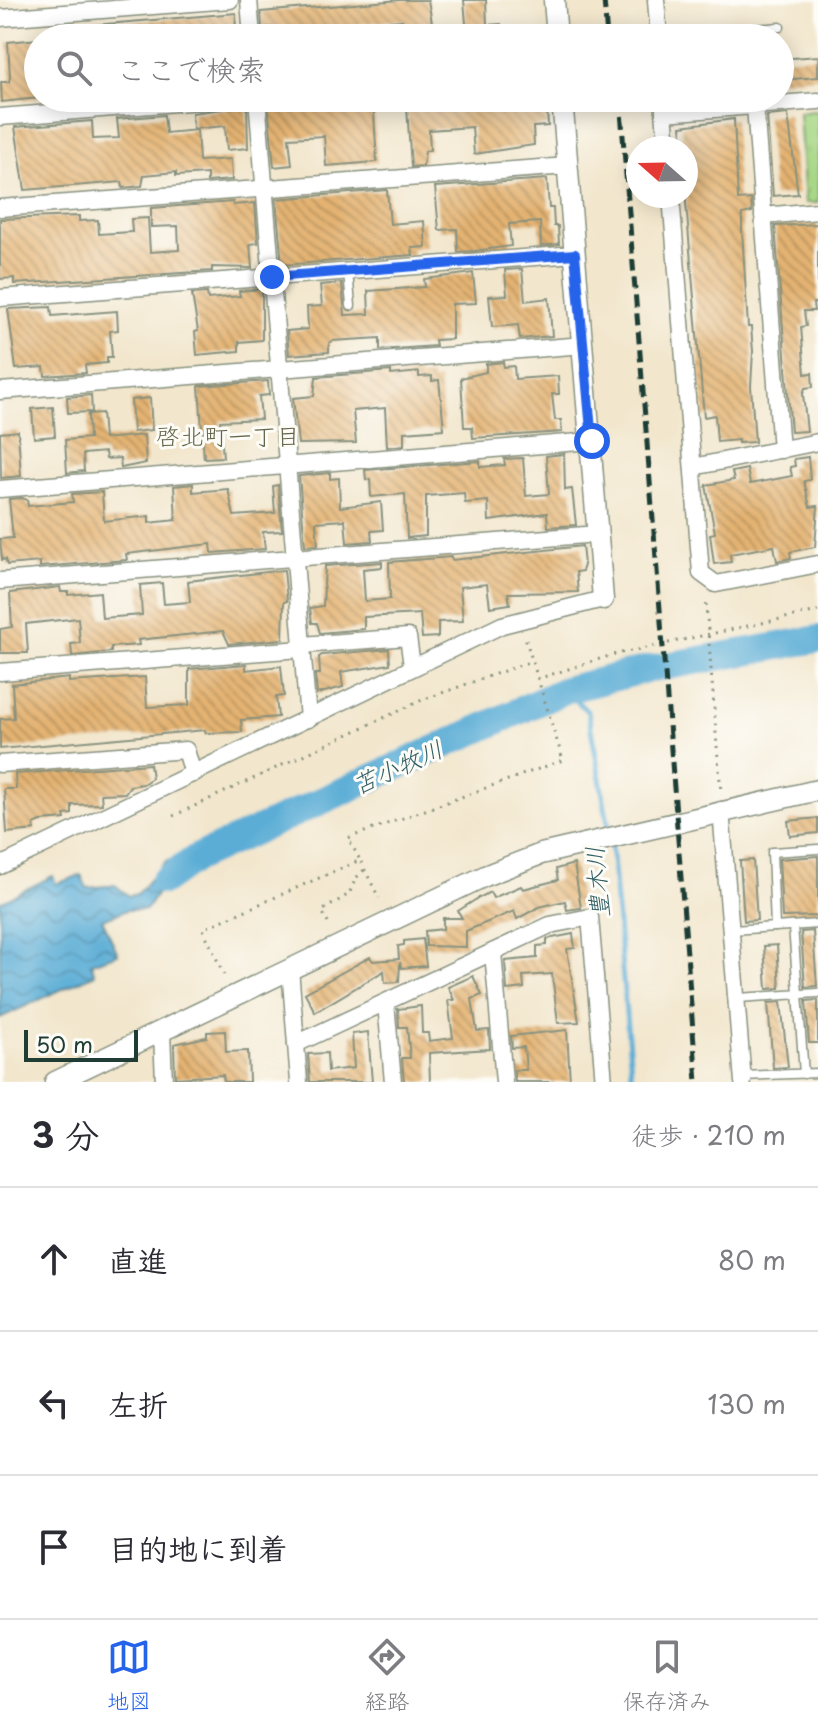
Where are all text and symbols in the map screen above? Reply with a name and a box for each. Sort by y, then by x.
search box [24,24,794,112]
icon: search [52,46,96,90]
text: ここで検索 [116,46,266,91]
north arrow [626,136,698,208]
route end [254,259,290,295]
district label: 啓北町一丁目 [156,417,300,453]
route start [574,423,610,459]
water label: 苫小牧川 [346,730,448,802]
water label: 豊木川 [575,845,617,919]
scale bar [24,1026,138,1062]
text: 50 m [36,1027,93,1060]
text: 3 分 [32,1108,99,1160]
text: 徒歩 · 210 m [631,1115,786,1154]
icon: ahead [32,1237,76,1281]
text: 直進 [108,1237,168,1282]
text: 80 m [718,1240,786,1279]
icon: left [32,1381,76,1425]
text: 左折 [108,1381,168,1426]
text: 130 m [707,1384,786,1423]
icon: arrive [32,1525,76,1569]
text: 目的地に到着 [108,1525,288,1570]
tab: 地図 [107,1635,151,1716]
tab: 経路 [365,1635,409,1716]
tab: 保存済み [623,1635,711,1716]

